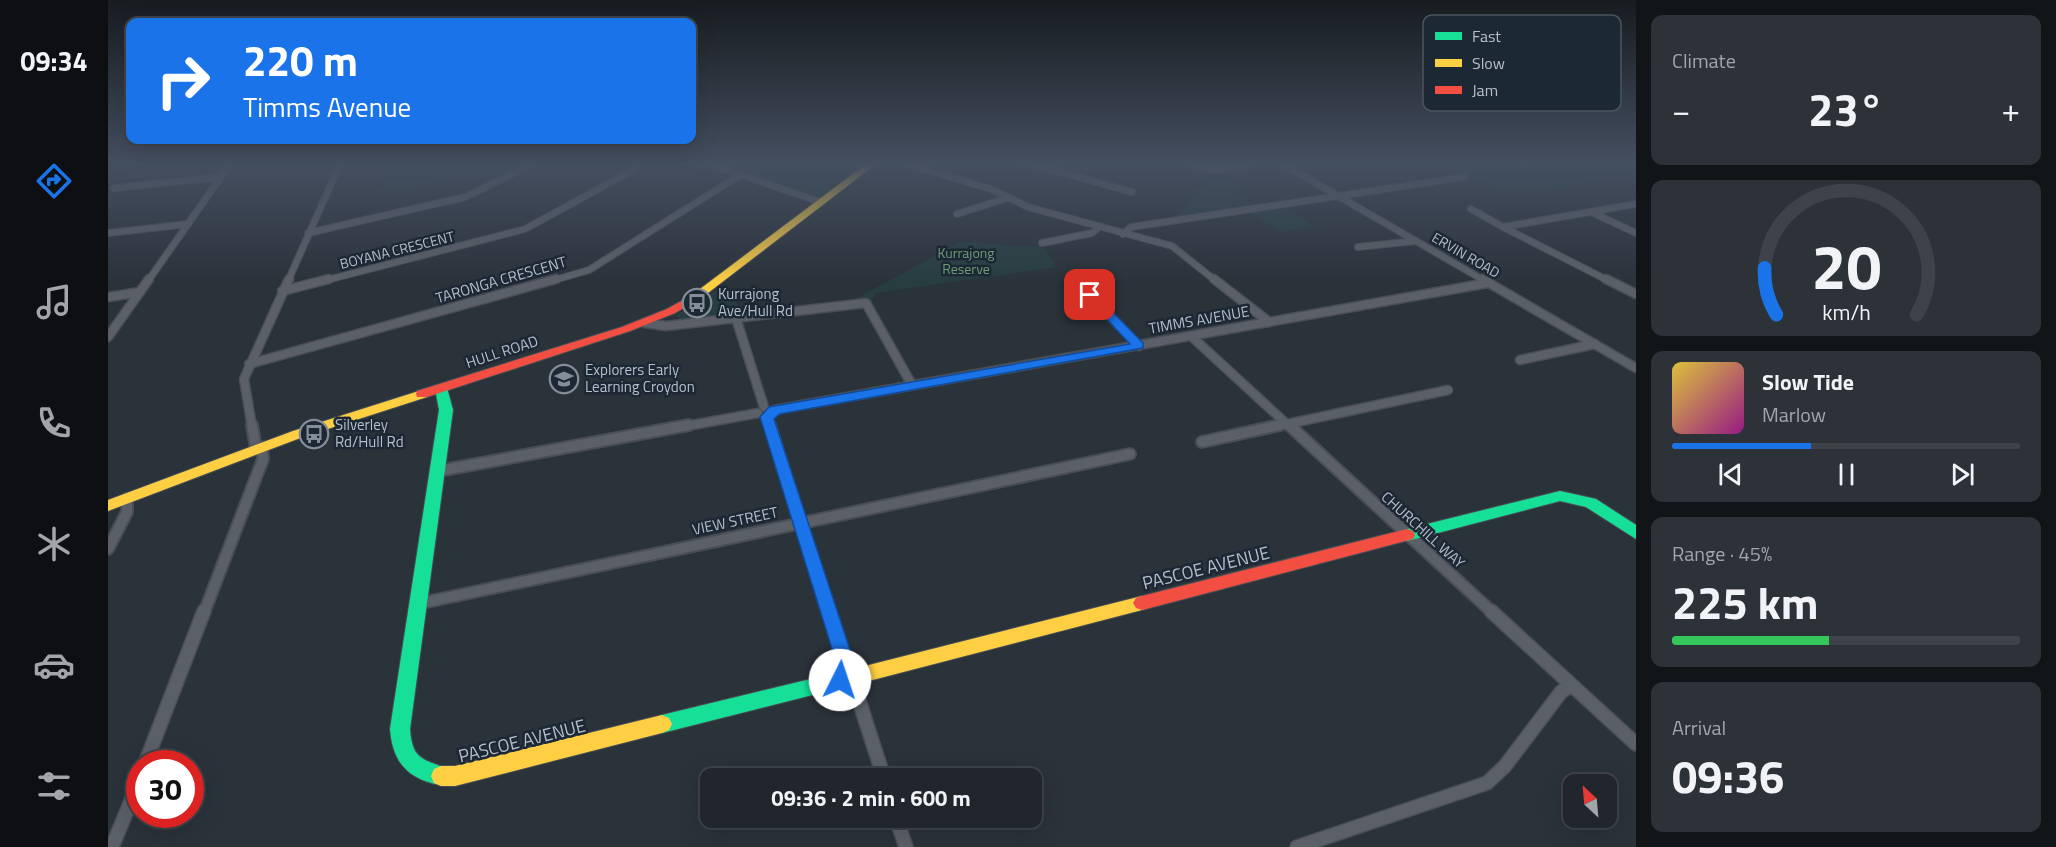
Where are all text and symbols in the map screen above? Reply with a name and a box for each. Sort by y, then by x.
legend [1423,15,1621,111]
text: Fast [1472,24,1501,48]
text: 220 m [243,28,358,92]
text: 09:34 [20,40,88,81]
icon: right [144,42,222,120]
text: Climate [1672,45,1736,76]
text: Slow [1472,51,1505,75]
text: 23° [1808,75,1884,143]
text: Jam [1472,78,1498,102]
text: − [1672,85,1690,135]
text: + [2002,85,2020,135]
text: Timms Avenue [243,86,411,127]
icon: directions [33,160,75,202]
text: 20 [1811,218,1881,313]
street label: BOYANA CRESCENT [337,225,457,274]
street label: ERVIN ROAD [1428,227,1504,283]
park label: Kurrajong Reserve [937,242,995,279]
street label: TARONGA CRESCENT [433,250,569,309]
pin [1064,269,1115,320]
icon: arrive [1073,278,1106,311]
icon: music [33,281,75,323]
place label: Kurrajong Ave/Hull Rd [718,282,793,322]
bus stop icon: Kurrajong Ave/Hull Rd [681,287,713,319]
text: km/h [1822,297,1870,329]
street label: TIMMS AVENUE [1147,299,1251,340]
street label: HULL ROAD [463,329,541,374]
place label: Explorers Early Learning Croydon [585,358,695,398]
school or university icon: Explorers Early Learning Croydon [548,363,580,395]
text: Slow Tide [1762,365,1854,399]
text: Marlow [1762,399,1826,430]
icon: phone [33,402,75,444]
place label: Silverley Rd/Hull Rd [335,413,404,453]
bus stop icon: Silverley Rd/Hull Rd [298,418,330,450]
icon: previous [1714,458,1747,491]
icon: pause [1830,458,1863,491]
icon: next [1946,458,1979,491]
street label: CHURCHILL WAY [1376,486,1470,574]
street label: VIEW STREET [690,500,780,541]
icon: climate [33,523,75,565]
text: Range · 45% [1672,538,1772,569]
street label: PASCOE AVENUE [1139,539,1272,596]
text: 225 km [1672,568,1818,636]
icon: car [33,644,75,686]
position arrow [808,648,872,712]
street label: PASCOE AVENUE [455,712,588,769]
text: Arrival [1672,712,1726,743]
text: 09:36 [1672,742,1784,810]
speed limit sign: 30 [126,750,204,828]
icon: filters [33,765,75,807]
north arrow [1563,774,1617,828]
map controls [1563,774,1617,828]
text: 09:36 · 2 min · 600 m [771,781,971,815]

